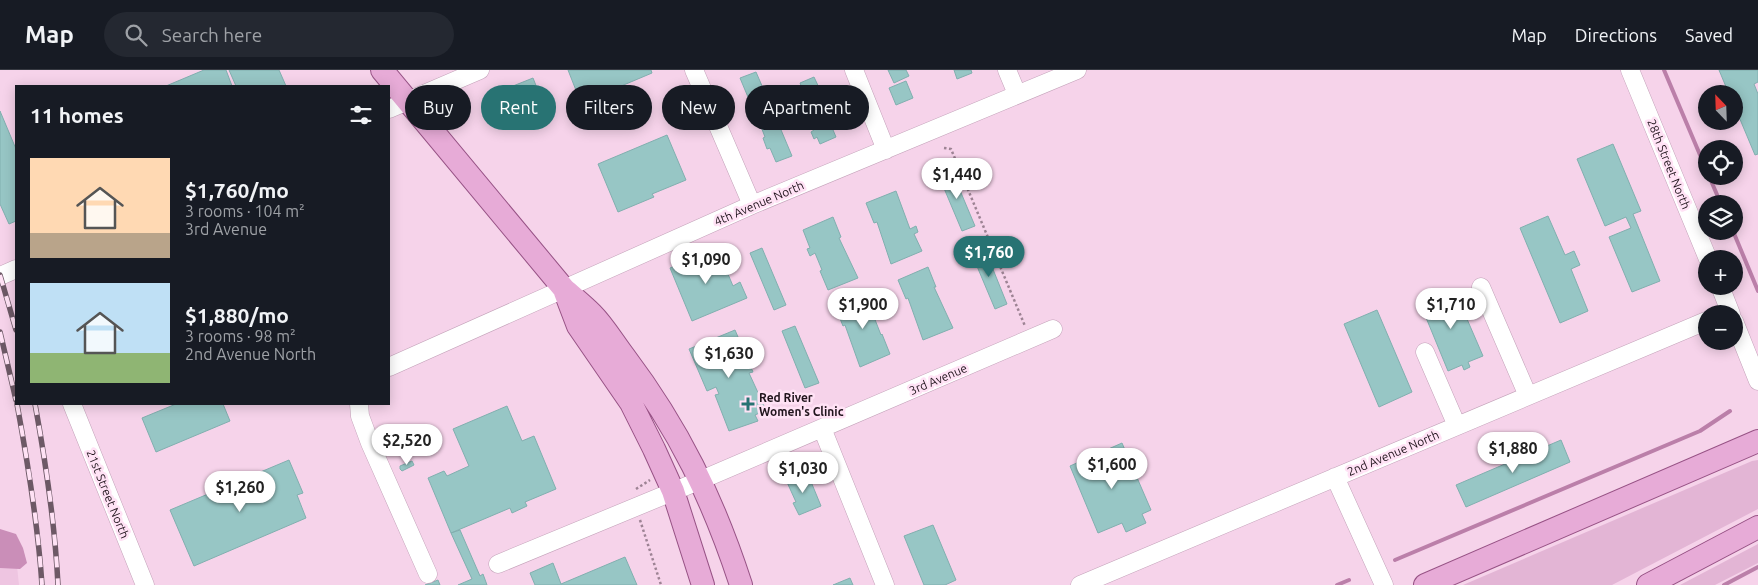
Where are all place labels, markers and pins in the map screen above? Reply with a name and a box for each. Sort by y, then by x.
pin: $1,440 [916,158,998,200]
pin: $1,760 [948,236,1030,278]
pin: $1,090 [665,242,747,285]
pin: $1,900 [822,288,904,330]
pin: $1,710 [1410,288,1492,330]
pin: $1,630 [688,336,770,379]
place label: Red River Women's Clinic [759,391,844,418]
marker: Red River Women's Clinic [741,397,755,411]
pin: $2,520 [366,424,448,466]
pin: $1,880 [1472,432,1554,474]
pin: $1,600 [1071,448,1153,490]
pin: $1,030 [762,452,844,494]
pin: $1,260 [199,470,281,513]

